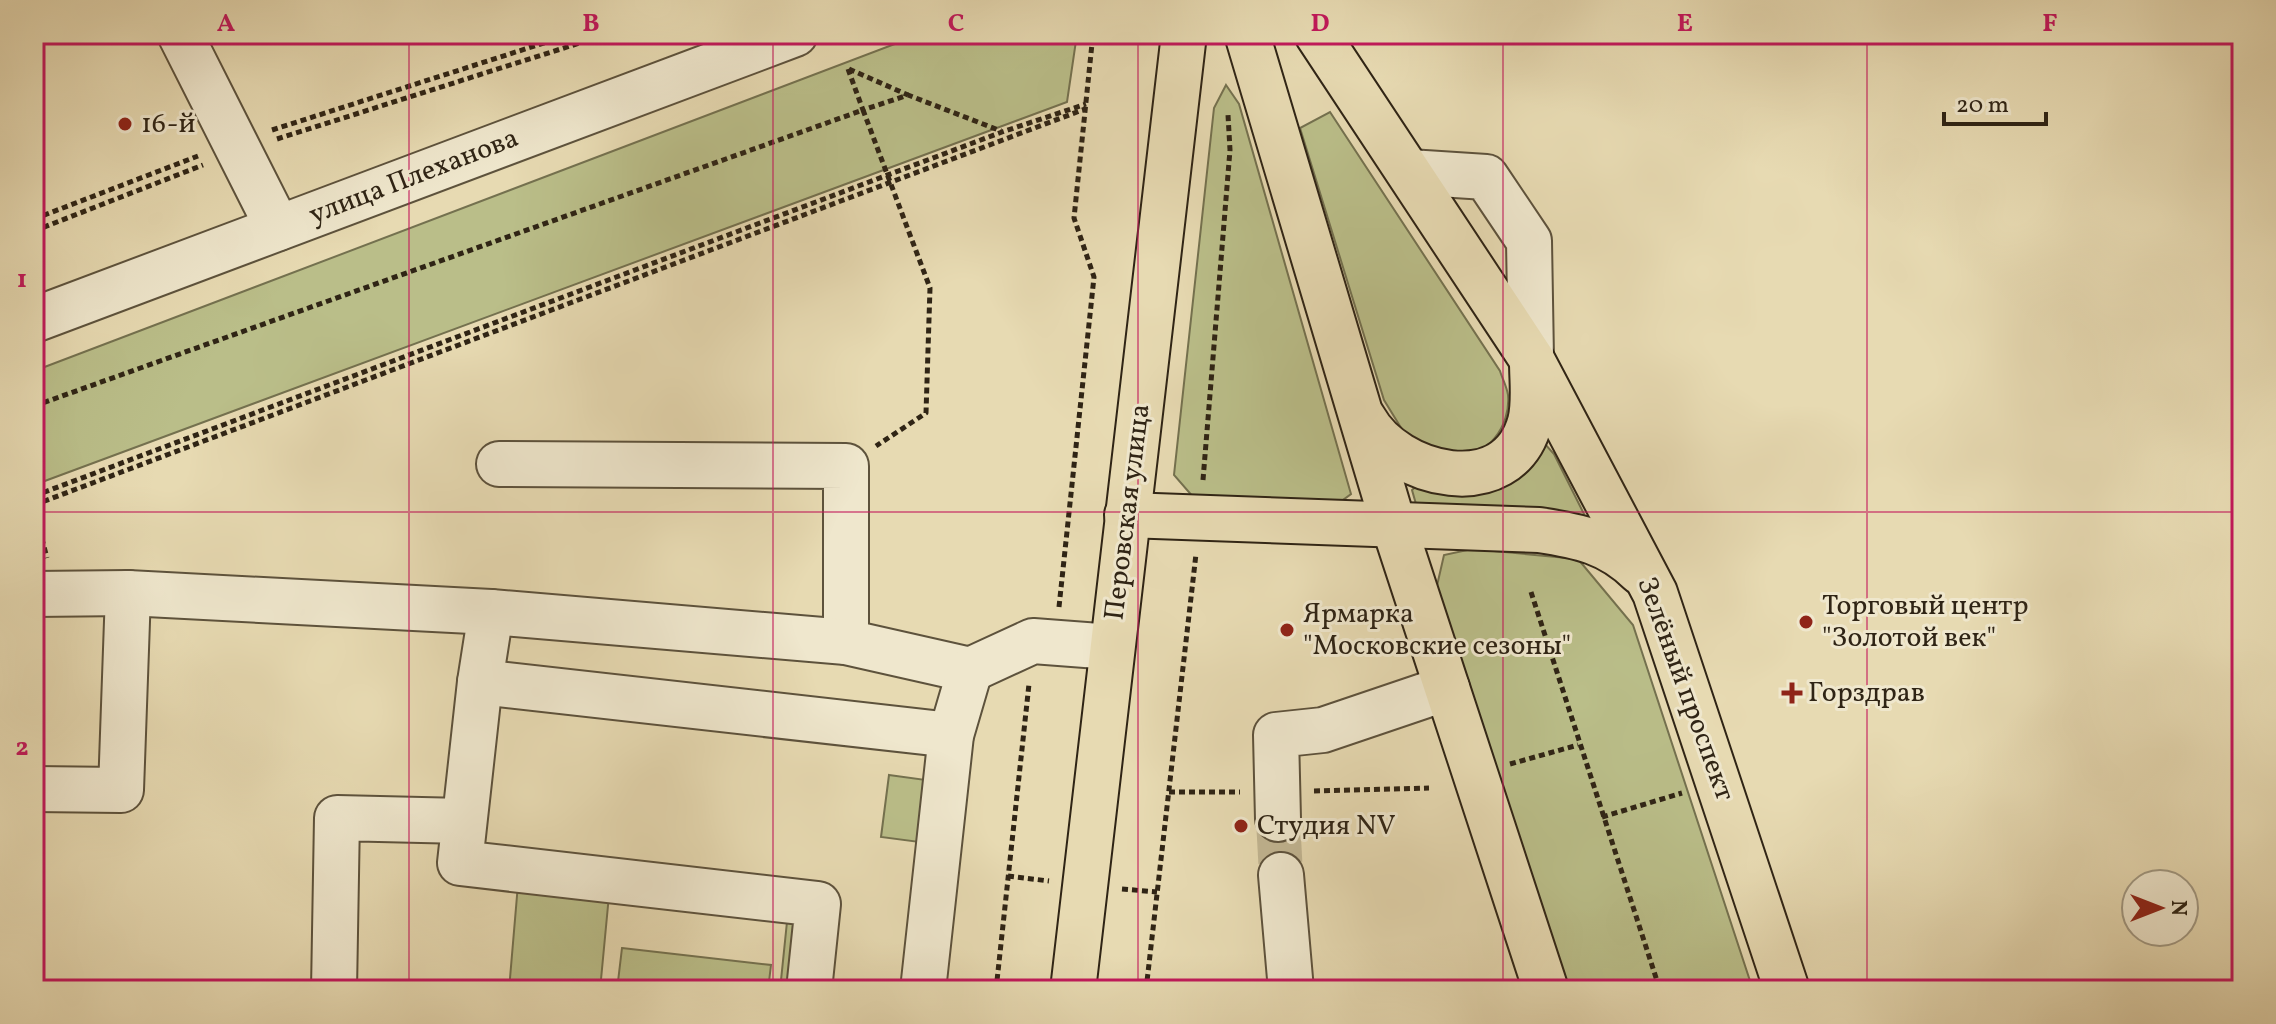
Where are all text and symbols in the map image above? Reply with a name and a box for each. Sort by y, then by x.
text: A [217,6,236,42]
text: B [582,6,600,42]
text: C [948,6,964,42]
text: D [1310,6,1330,42]
text: E [1677,6,1693,42]
text: F [2042,6,2058,42]
scale bar [1944,76,2046,126]
text: 20 m [1956,89,2009,123]
place label: 16-й [141,105,196,144]
marker: 16-й [116,115,134,133]
street label: улица Плеханова [304,119,524,235]
text: 1 [17,262,27,298]
street label: Перовская улица [1095,401,1161,623]
street label: Зелёный проспект [1626,572,1744,806]
place label: Торговый центр "Золотой век" [1822,587,2028,658]
place label: Ярмарка "Московские сезоны" [1303,595,1571,666]
marker: Торговый центр "Золотой век" [1797,613,1815,631]
marker: Ярмарка "Московские сезоны" [1278,621,1296,639]
place label: Горздрав [1808,674,1925,713]
marker: Горздрав [1783,684,1801,702]
text: 2 [15,730,29,766]
place label: Студия NV [1257,807,1396,846]
marker: Студия NV [1232,817,1250,835]
north arrow [2120,868,2200,948]
text: N [2162,900,2193,916]

